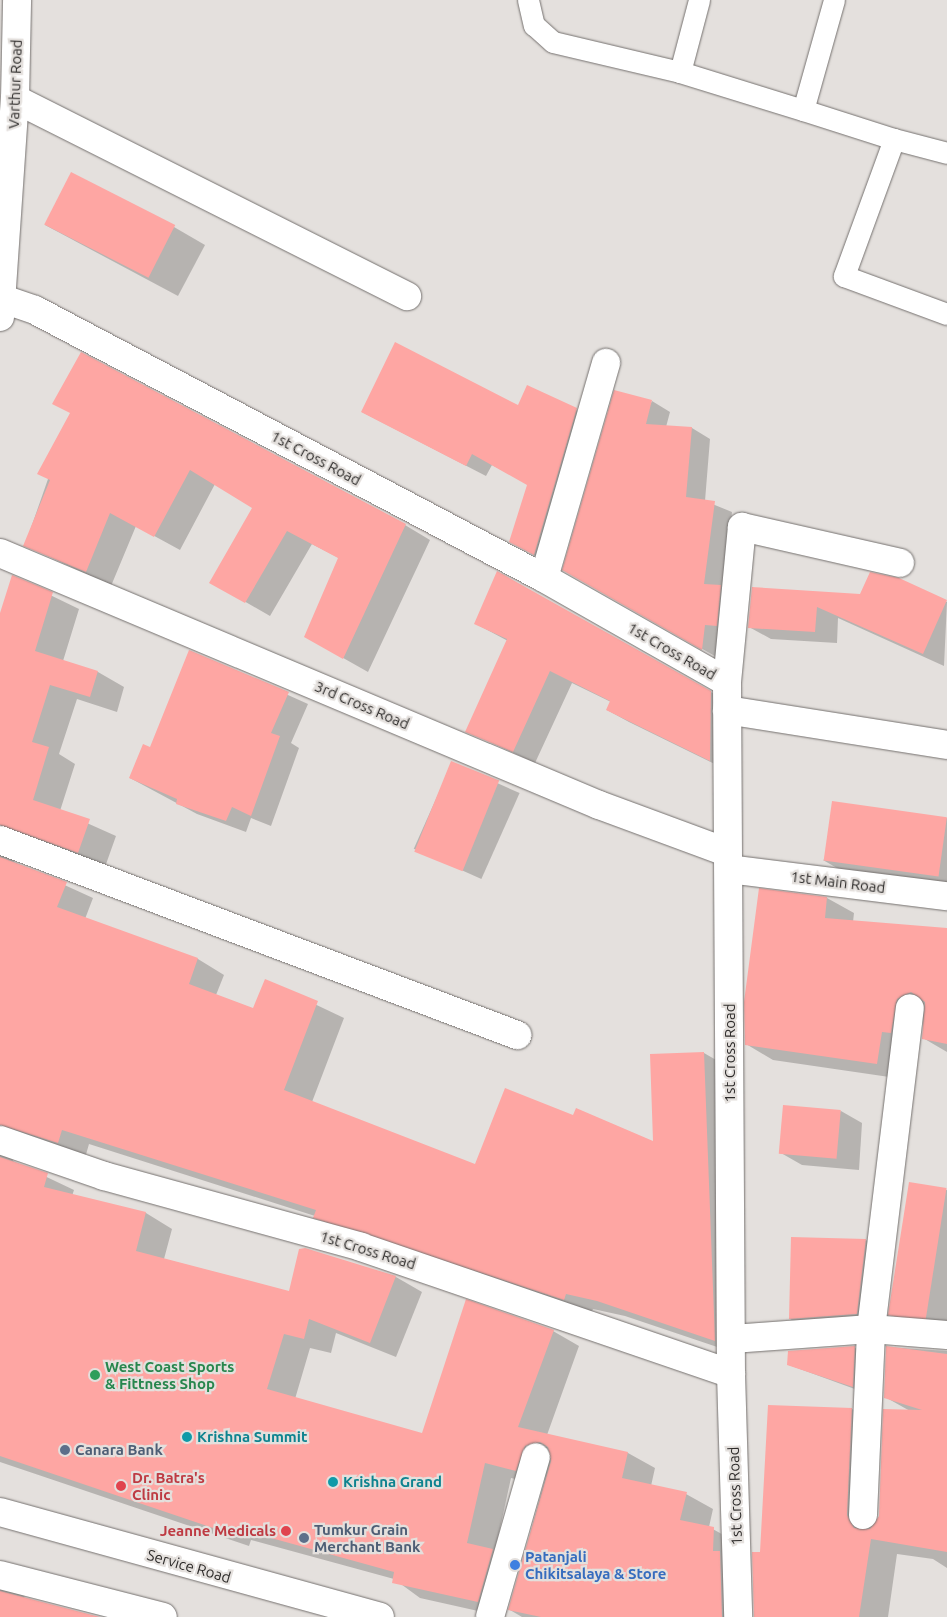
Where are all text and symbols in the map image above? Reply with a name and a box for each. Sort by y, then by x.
street label: Varthur Road [4,39,26,129]
street label: 1st Cross Road [268,427,364,489]
street label: 1st Cross Road [625,618,719,684]
street label: 3rd Cross Road [312,677,412,733]
street label: 1st Main Road [790,867,886,897]
street label: 1st Cross Road [721,1004,739,1102]
street label: 1st Cross Road [318,1227,418,1273]
place label: West Coast Sports & Fittness Shop [105,1357,234,1392]
marker: West Coast Sports & Fittness Shop [89,1369,101,1381]
place label: Krishna Summit [197,1428,307,1446]
marker: Krishna Summit [181,1431,193,1443]
place label: Canara Bank [75,1441,163,1459]
marker: Canara Bank [59,1444,71,1456]
street label: 1st Cross Road [724,1446,746,1546]
place label: Dr. Batra's Clinic [132,1468,205,1503]
place label: Krishna Grand [343,1473,442,1491]
marker: Krishna Grand [327,1476,339,1488]
marker: Dr. Batra's Clinic [114,1479,128,1493]
place label: Tumkur Grain Merchant Bank [314,1520,420,1555]
place label: Jeanne Medicals [160,1522,276,1540]
marker: Jeanne Medicals [280,1525,292,1537]
marker: Tumkur Grain Merchant Bank [298,1532,310,1544]
street label: Service Road [145,1545,233,1587]
place label: Patanjali Chikitsalaya & Store [525,1547,666,1582]
marker: Patanjali Chikitsalaya & Store [509,1559,521,1571]

